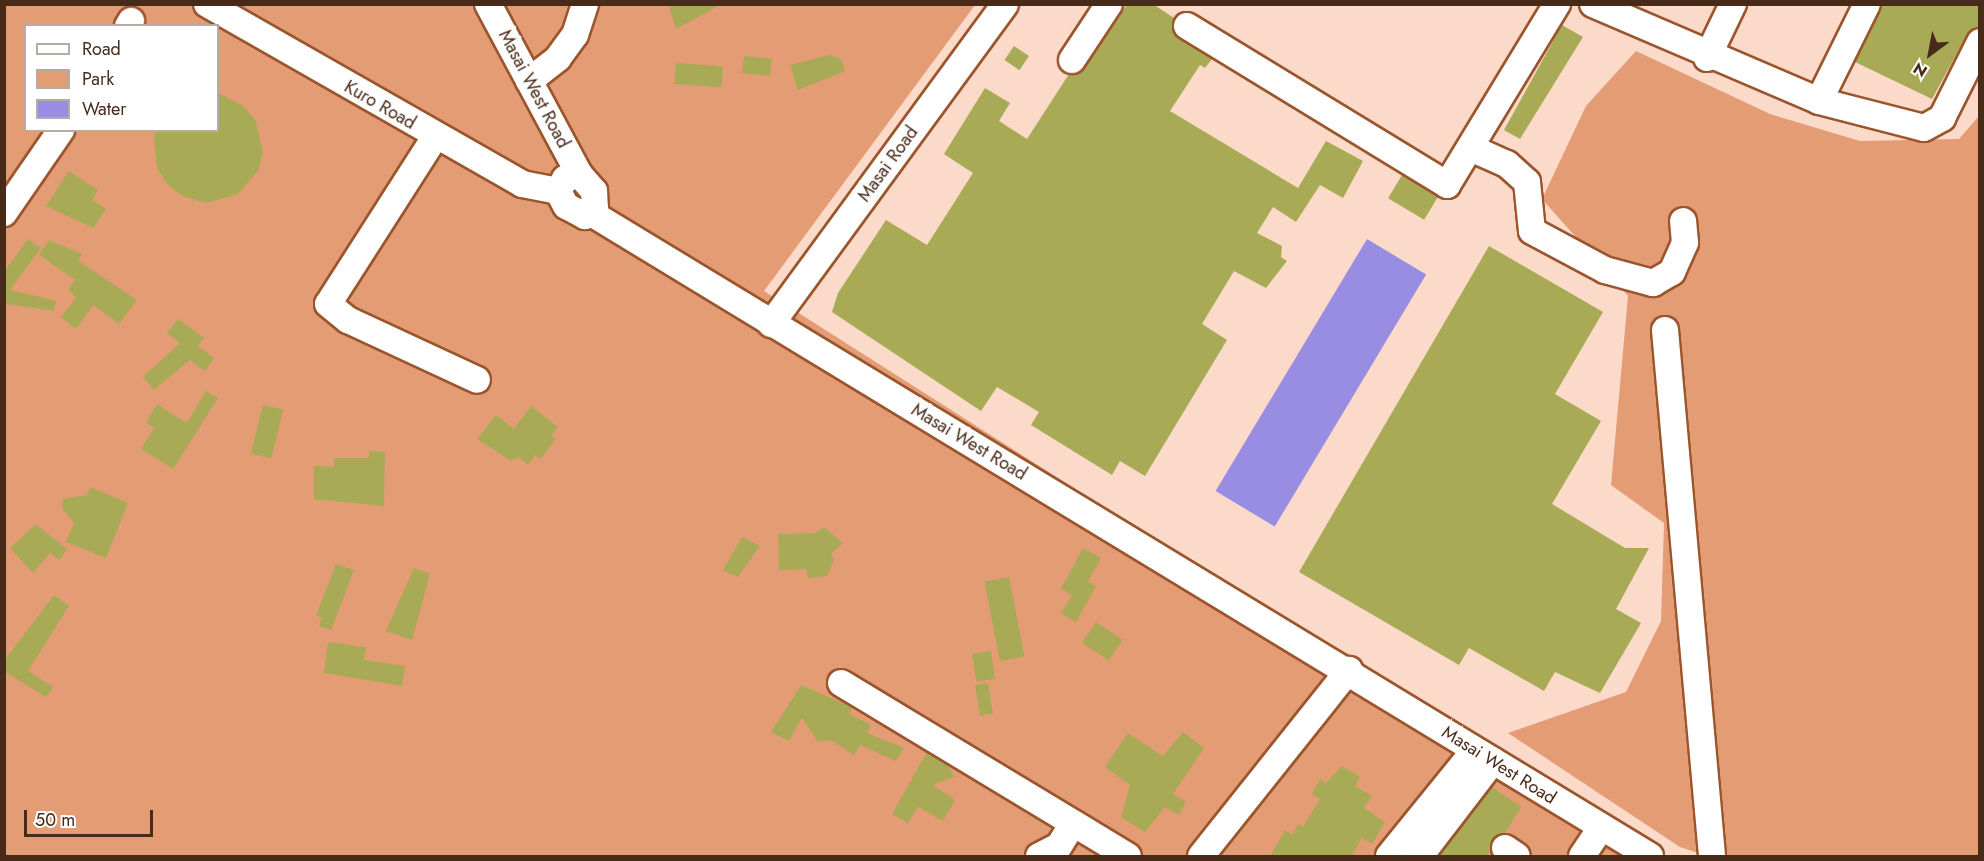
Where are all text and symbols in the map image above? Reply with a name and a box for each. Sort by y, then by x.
legend [24,24,219,132]
north arrow [1900,24,1960,84]
street label: Masai West Road [494,26,574,152]
text: Road [82,36,121,62]
text: N [1909,57,1932,83]
text: Park [82,66,114,92]
street label: Kuro Road [340,76,420,134]
text: Water [82,96,126,122]
street label: Masai Road [853,122,923,206]
street label: Masai West Road [907,399,1031,485]
street label: Masai West Road [1438,721,1560,809]
scale bar [27,798,156,836]
text: 50 m [35,807,75,833]

